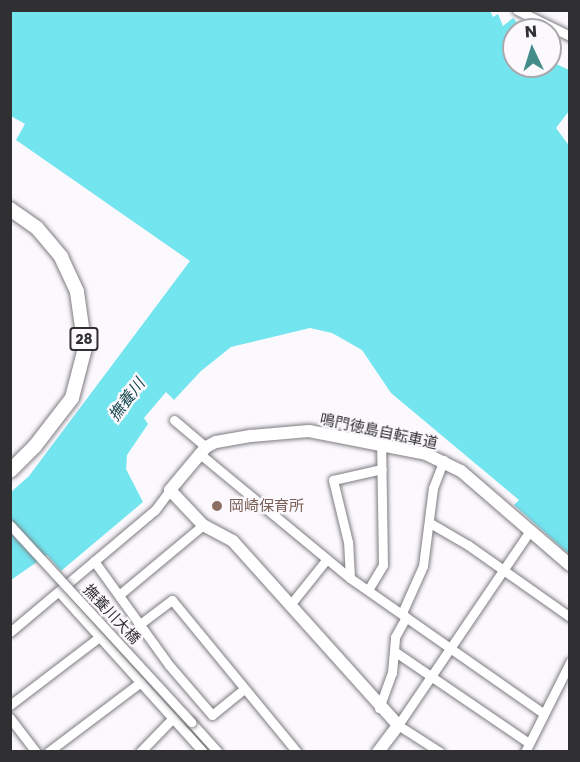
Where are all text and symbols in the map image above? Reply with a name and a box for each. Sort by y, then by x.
north arrow [502,18,562,78]
text: N [524,20,538,43]
road number: 28 [69,328,99,350]
water label: 撫養川 [105,375,149,425]
street label: 鳴門徳島自転車道 [318,410,440,452]
place label: 岡崎保育所 [229,497,304,515]
marker: 岡崎保育所 [210,499,224,513]
street label: 撫養川大橋 [80,580,144,648]

